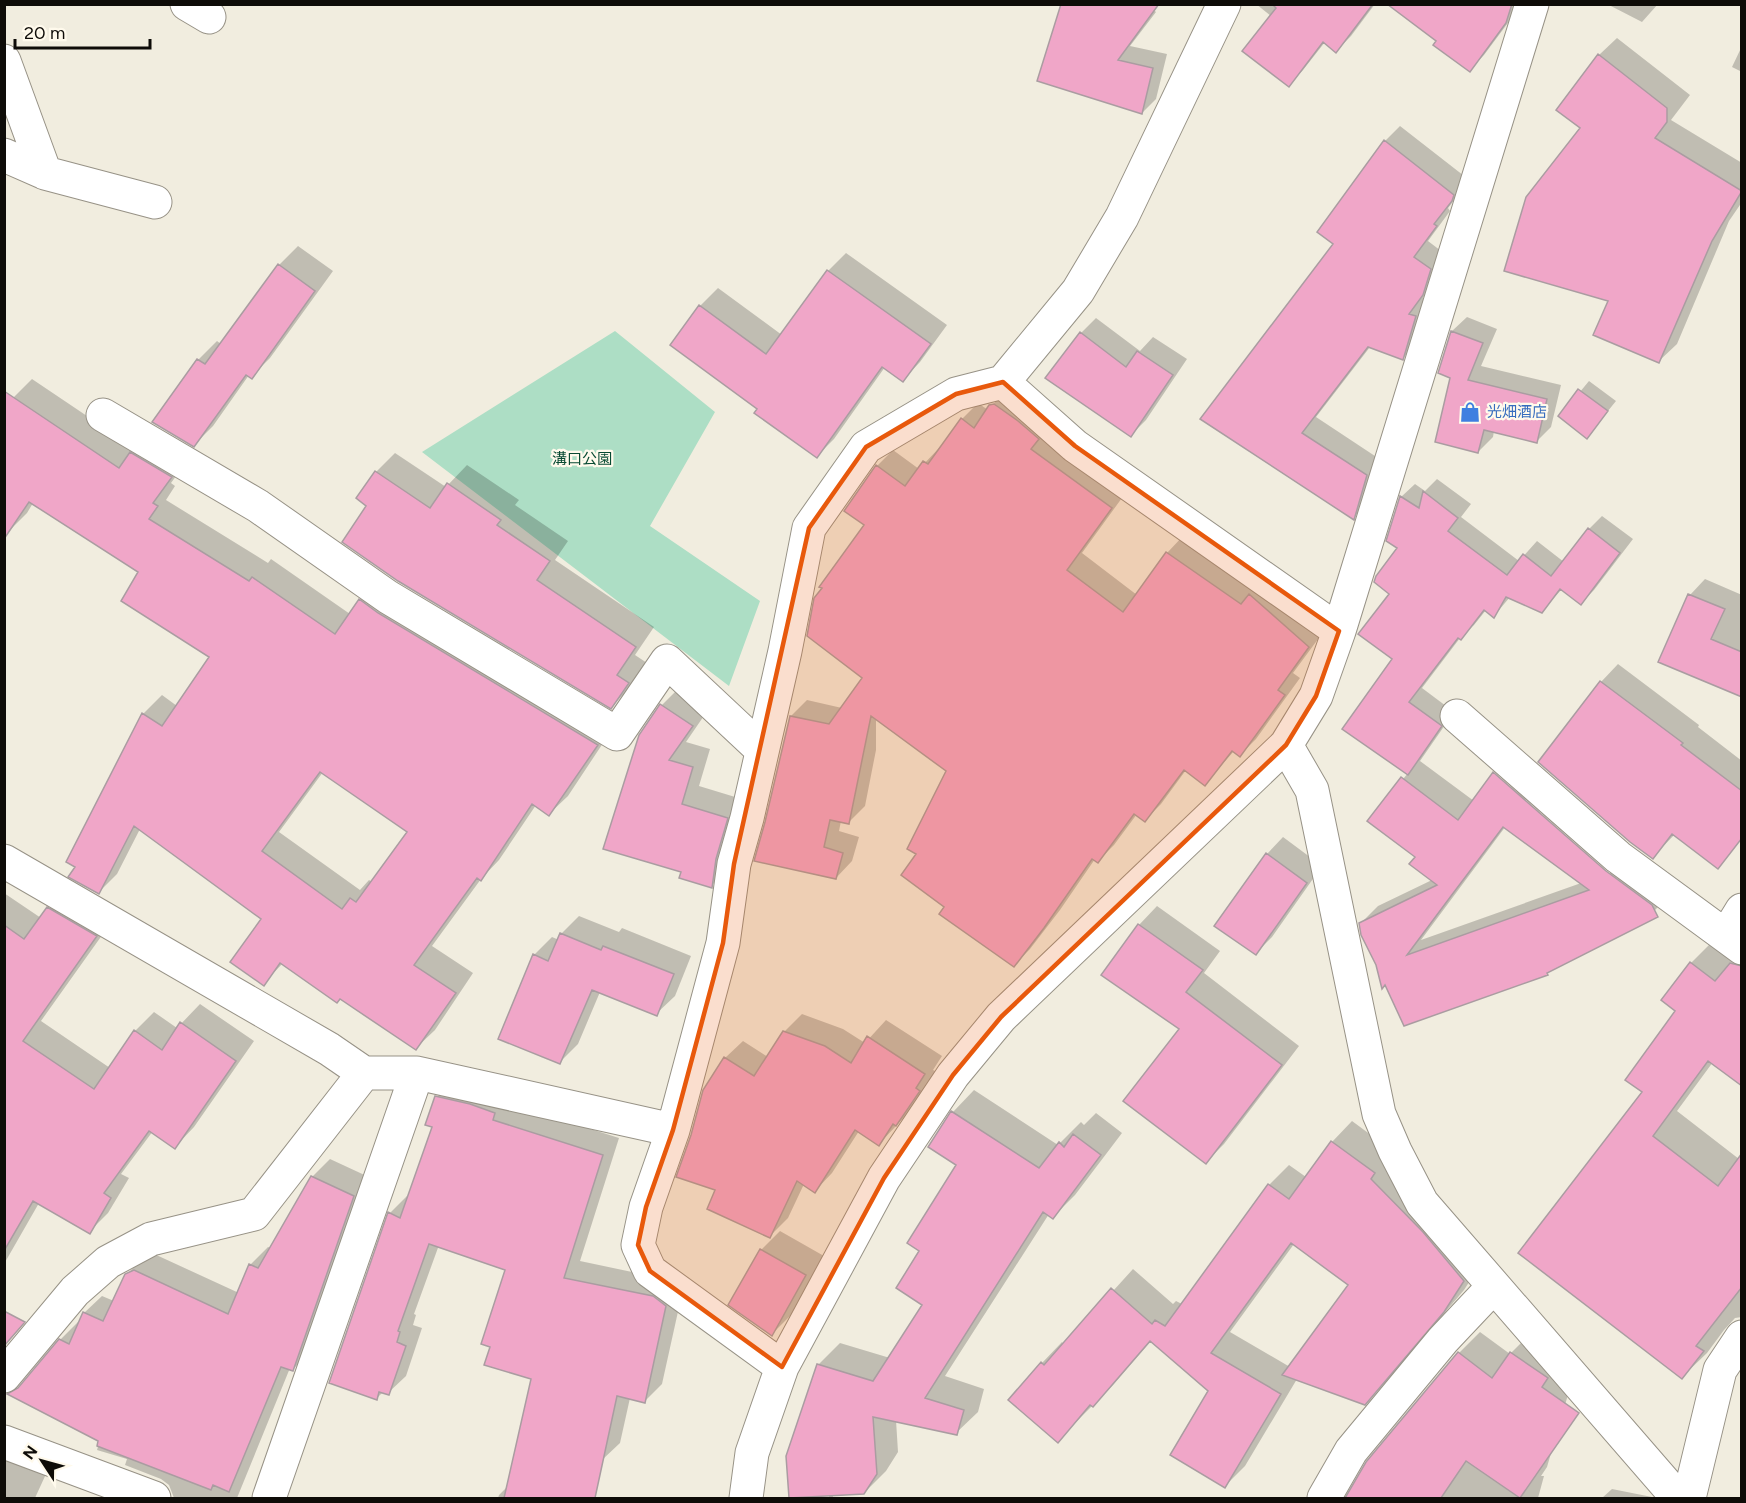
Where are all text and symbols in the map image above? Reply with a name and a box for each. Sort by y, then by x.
scale bar [15,12,150,50]
text: 20 m [24,22,65,44]
shop icon: 光畑酒店 [1458,400,1482,424]
place label: 光畑酒店 [1487,403,1547,421]
park label: 溝口公園 [552,450,612,468]
north arrow [12,1431,72,1491]
text: N [19,1442,42,1463]

